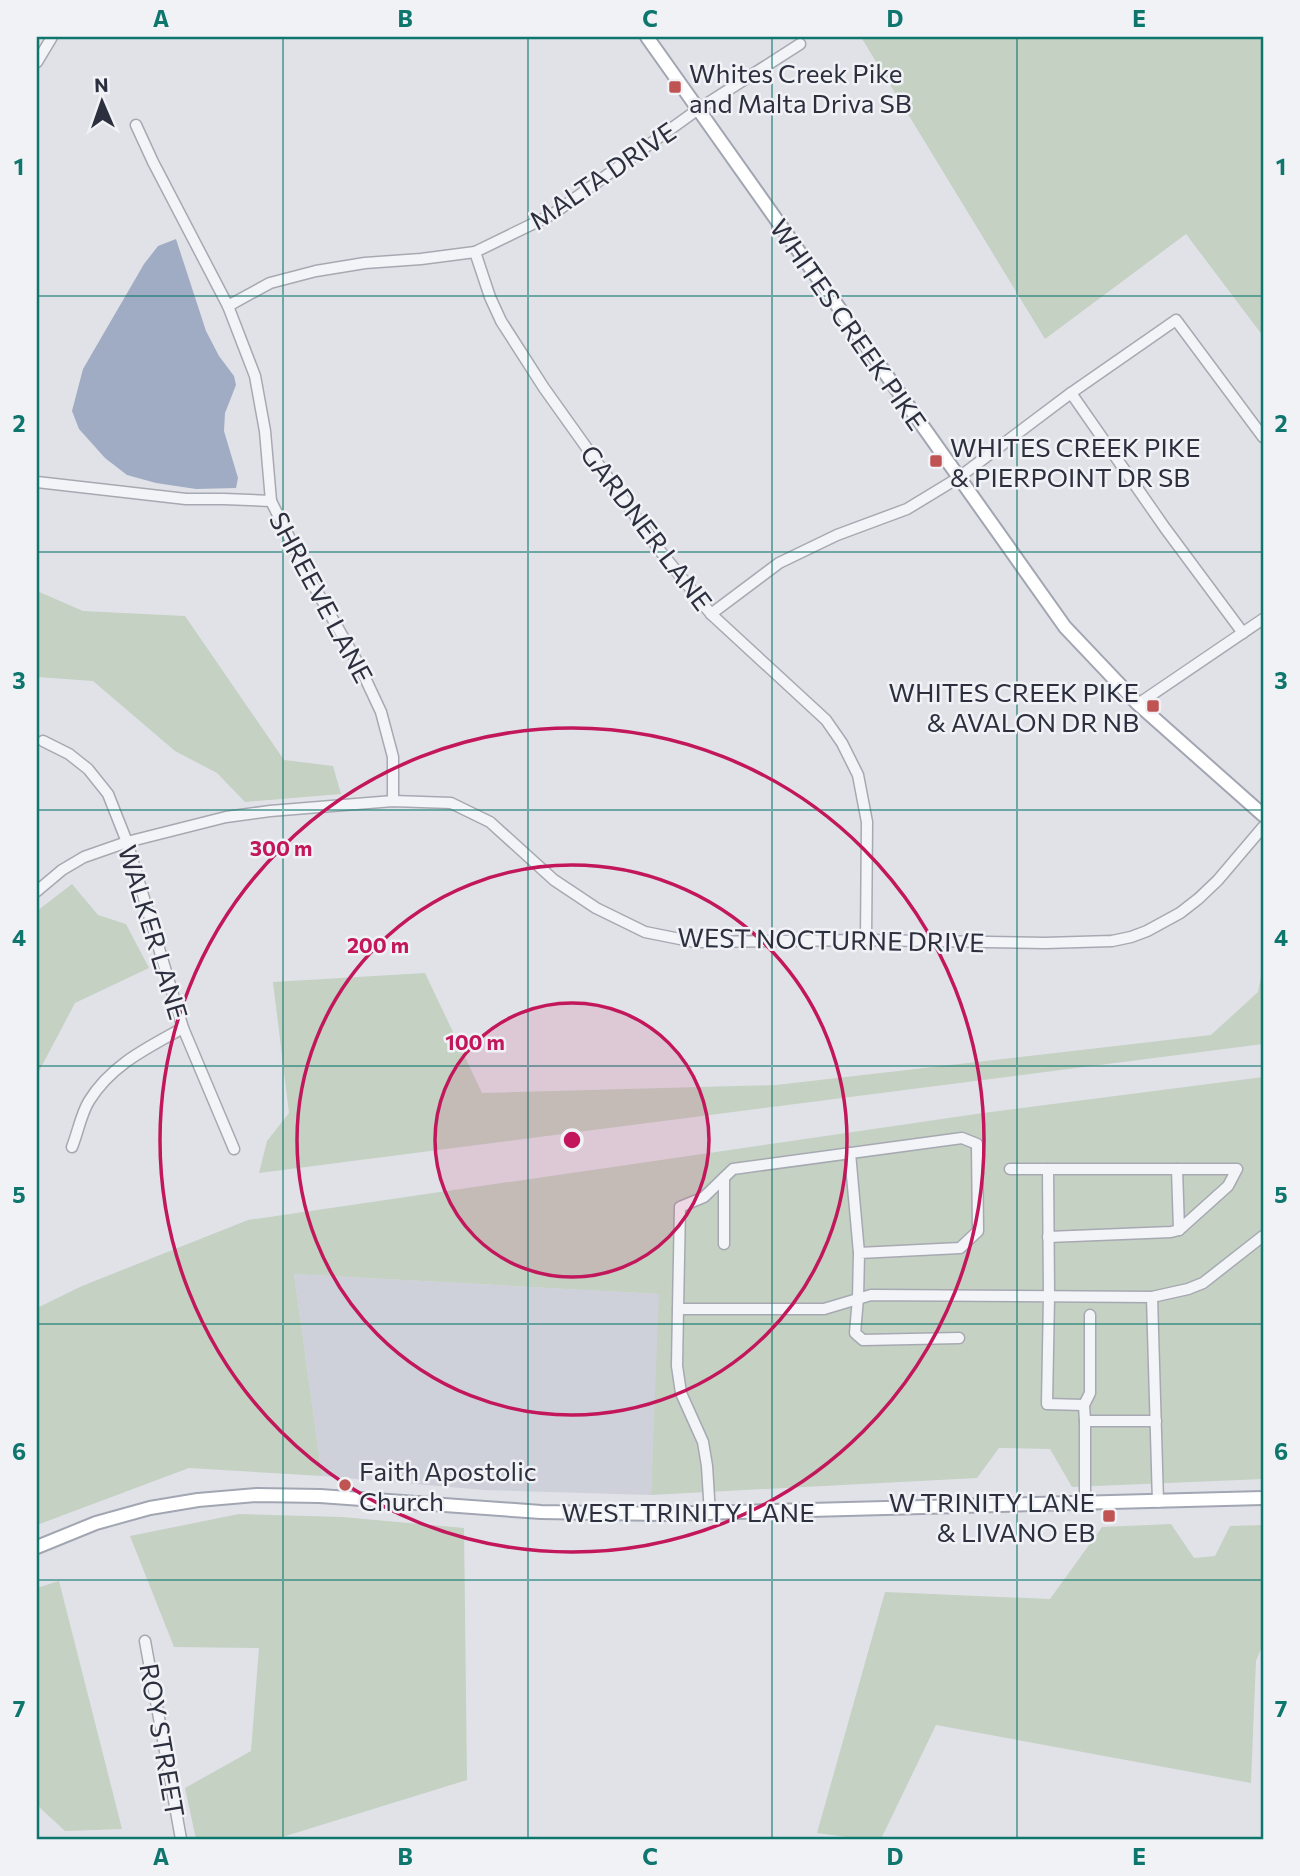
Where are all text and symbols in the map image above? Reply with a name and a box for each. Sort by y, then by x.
text: A [153,4,170,32]
text: B [397,4,413,32]
text: C [642,4,658,32]
text: D [887,4,904,32]
text: E [1132,4,1146,32]
place label: Whites Creek Pike and Malta Driva SB [689,57,911,118]
north arrow [66,66,136,136]
text: N [94,73,109,96]
marker: Whites Creek Pike and Malta Driva SB [667,79,683,95]
street label: MALTA DRIVE [523,115,681,235]
text: 1 [14,152,24,180]
text: 1 [1276,152,1286,180]
street label: WHITES CREEK PIKE [764,212,934,436]
text: 2 [12,409,26,437]
text: 2 [1274,409,1288,437]
place label: WHITES CREEK PIKE & PIERPOINT DR SB [950,431,1201,492]
street label: GARDNER LANE [575,438,719,616]
marker: WHITES CREEK PIKE & PIERPOINT DR SB [928,453,944,469]
street label: SHREEVE LANE [264,506,380,688]
text: 3 [12,666,26,694]
text: 3 [1274,666,1288,694]
place label: WHITES CREEK PIKE & AVALON DR NB [888,676,1139,737]
marker: WHITES CREEK PIKE & AVALON DR NB [1145,698,1161,714]
text: 300 m [250,835,312,860]
street label: WALKER LANE [113,841,195,1023]
street label: WEST NOCTURNE DRIVE [677,921,985,957]
text: 4 [12,923,26,951]
text: 4 [1274,923,1288,951]
text: 200 m [347,932,409,957]
text: 100 m [445,1029,505,1054]
centre of rings [560,1128,584,1152]
text: 5 [12,1180,26,1208]
text: 5 [1274,1180,1288,1208]
text: 6 [12,1437,26,1465]
text: 6 [1274,1437,1288,1465]
place label: Faith Apostolic Church [359,1455,537,1516]
marker: Faith Apostolic Church [337,1477,353,1493]
place label: W TRINITY LANE & LIVANO EB [889,1486,1095,1547]
street label: WEST TRINITY LANE [561,1496,815,1527]
marker: W TRINITY LANE & LIVANO EB [1101,1508,1117,1524]
street label: ROY STREET [134,1661,192,1819]
text: 7 [13,1694,25,1722]
text: 7 [1275,1694,1287,1722]
text: A [153,1842,170,1870]
text: B [397,1842,413,1870]
text: C [642,1842,658,1870]
text: D [887,1842,904,1870]
text: E [1132,1842,1146,1870]

